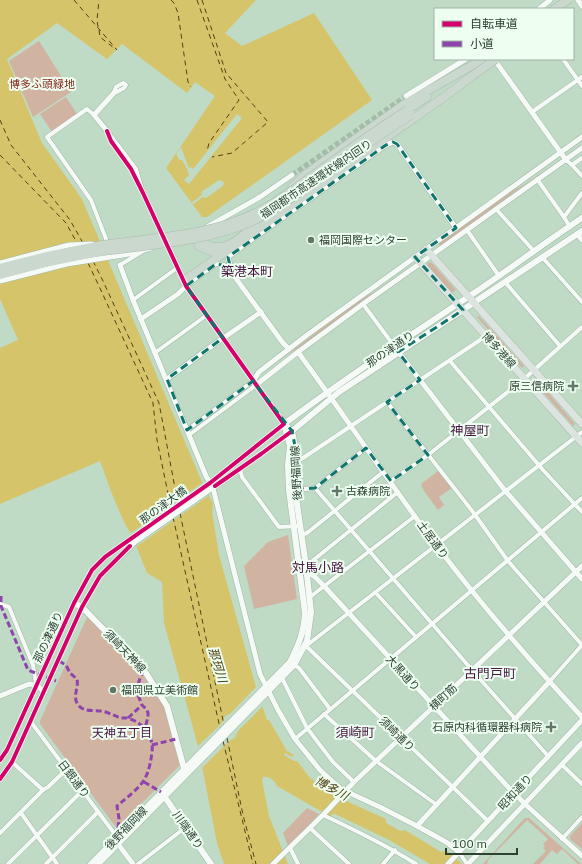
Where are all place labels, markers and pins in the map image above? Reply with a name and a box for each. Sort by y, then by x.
place label: 福岡国際センター [319,233,407,247]
marker: 福岡国際センター [306,235,316,245]
place label: 原三信病院 [509,379,564,393]
marker: 原三信病院 [567,380,579,392]
place label: 古森病院 [346,484,390,498]
marker: 古森病院 [331,485,343,497]
place label: 福岡県立美術館 [121,683,198,697]
marker: 福岡県立美術館 [108,685,118,695]
place label: 石原内科循環器科病院 [432,720,542,734]
marker: 石原内科循環器科病院 [545,721,557,733]

